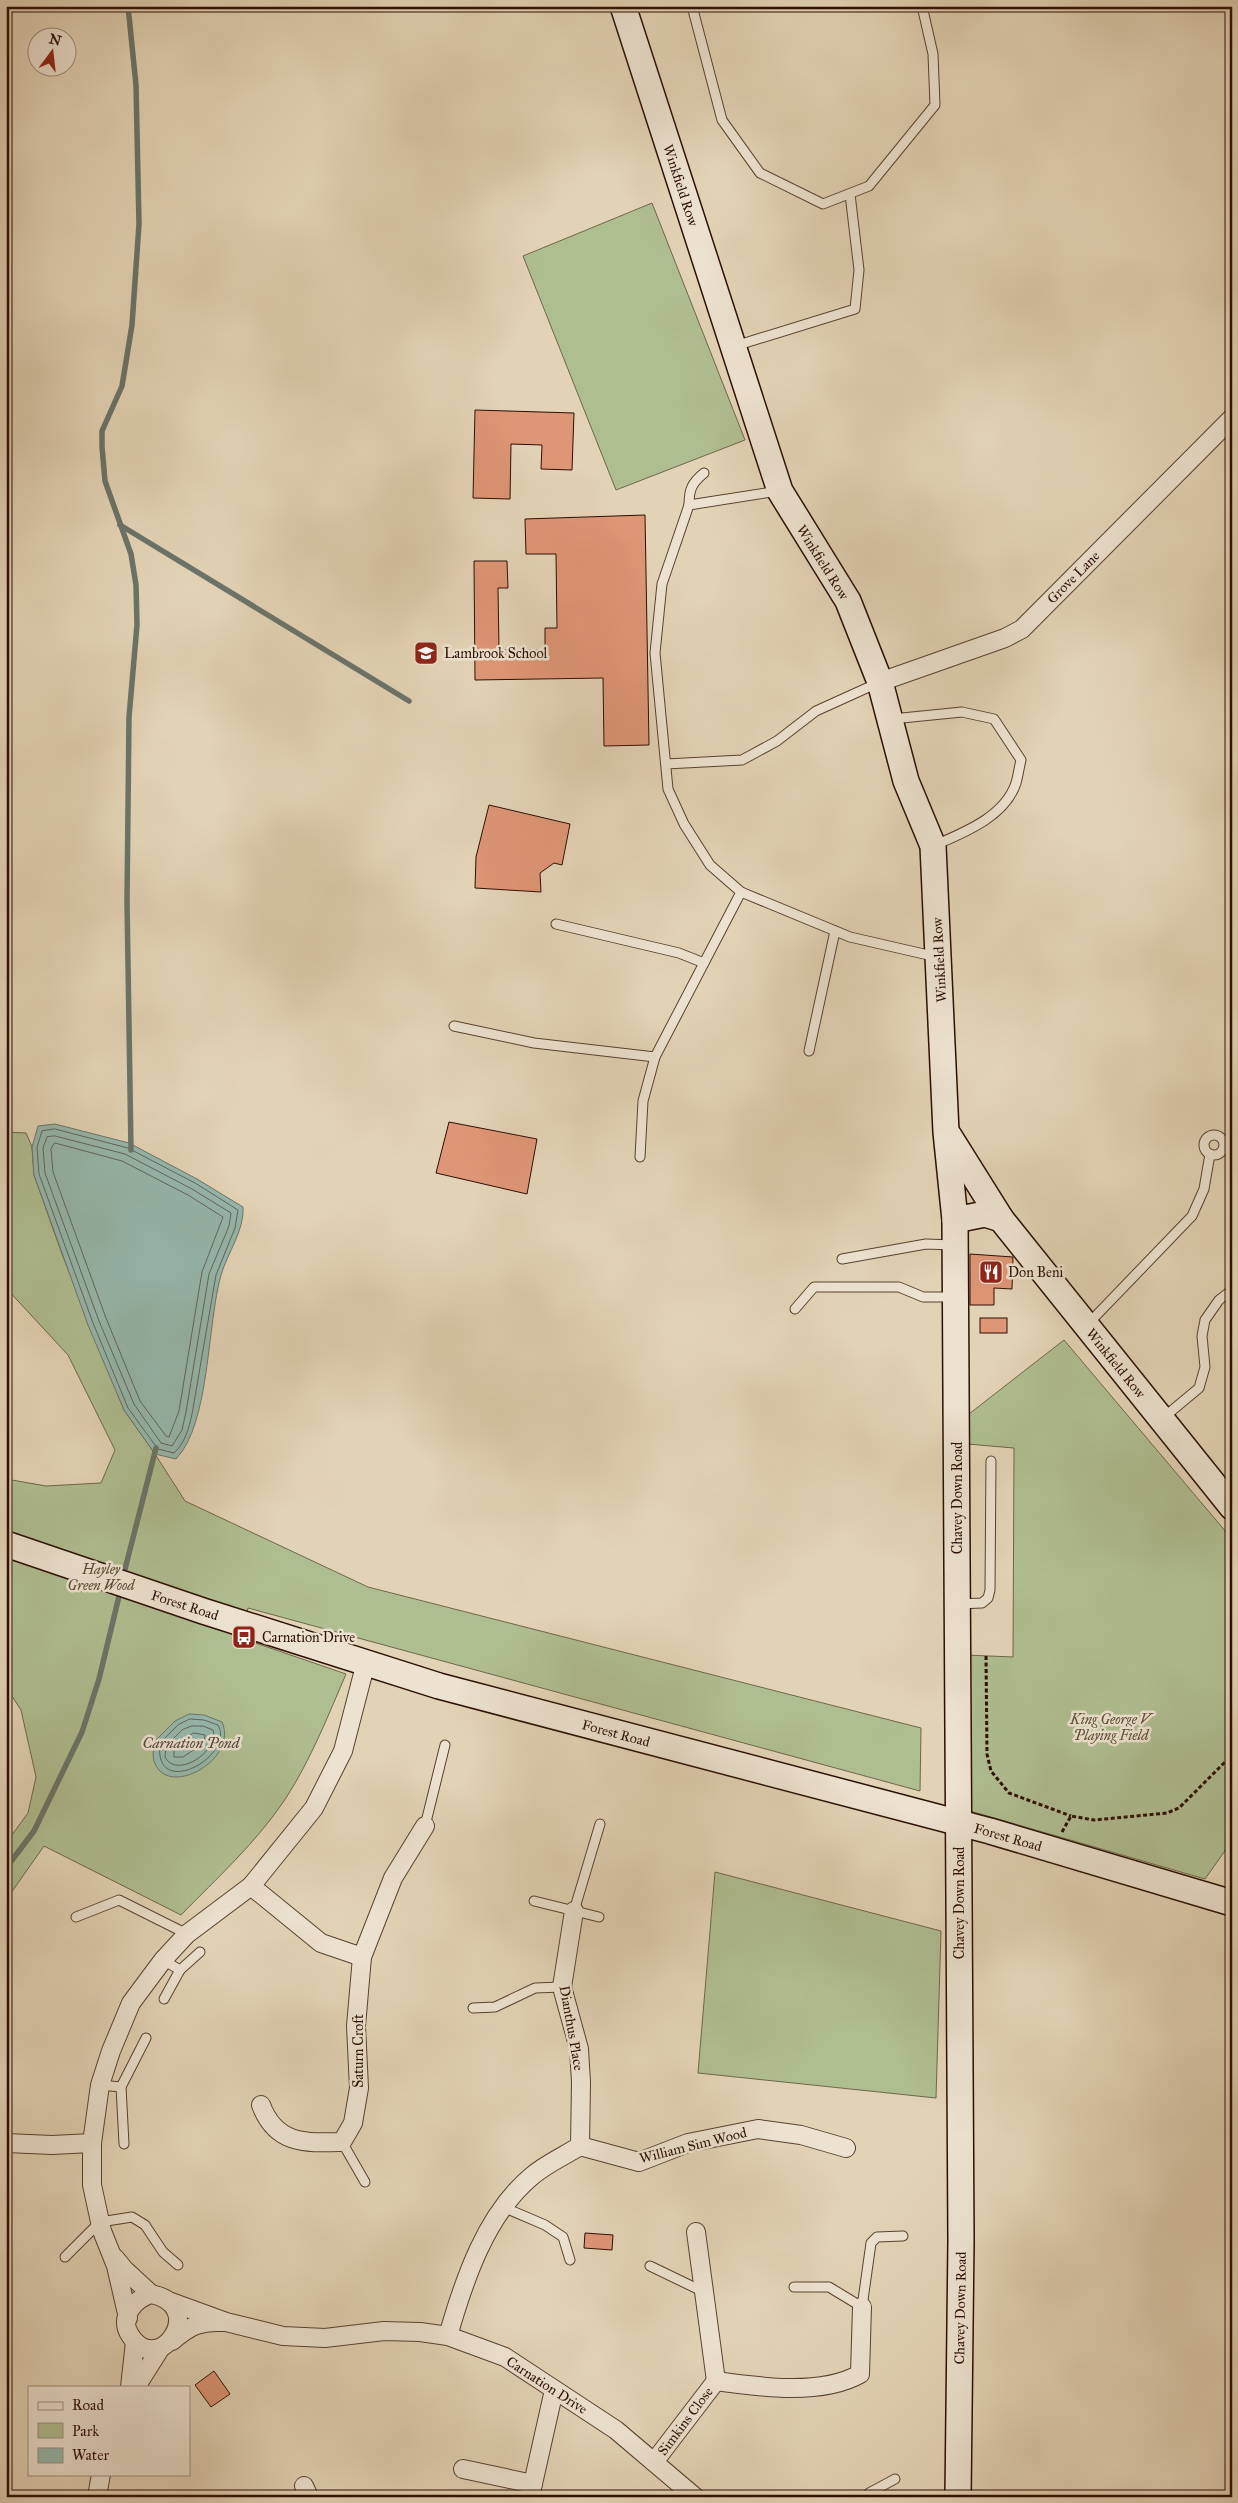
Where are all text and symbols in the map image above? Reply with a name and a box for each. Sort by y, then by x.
north arrow [28,28,78,78]
text: N [47,30,63,50]
street label: Winkfield Row [659,142,702,229]
street label: Winkfield Row [793,522,853,603]
street label: Grove Lane [1043,547,1103,607]
school or university icon: Lambrook School [413,640,439,666]
place label: Lambrook School [444,645,548,662]
street label: Winkfield Row [929,916,950,1003]
restaurant icon: Don Beni [978,1259,1004,1285]
place label: Don Beni [1008,1264,1063,1281]
street label: Winkfield Row [1082,1325,1149,1402]
street label: Chavey Down Road [949,1442,966,1554]
park label: Hayley Green Wood [67,1561,136,1594]
street label: Forest Road [149,1587,221,1624]
bus stop icon: Carnation Drive [231,1624,257,1650]
place label: Carnation Drive [262,1629,355,1646]
park label: King George V Playing Field [1069,1711,1154,1744]
street label: Forest Road [580,1716,652,1751]
water label: Carnation Pond [142,1734,241,1752]
street label: Forest Road [972,1820,1044,1855]
street label: Chavey Down Road [951,1847,968,1959]
street label: Dianthus Place [556,1984,587,2072]
street label: Saturn Croft [350,2014,367,2088]
street label: William Sim Wood [638,2124,749,2167]
street label: Chavey Down Road [951,2252,970,2365]
street label: Carnation Drive [503,2353,591,2418]
street label: Simkins Close [654,2384,717,2459]
legend [28,2386,190,2476]
text: Road [72,2396,104,2414]
text: Park [72,2422,99,2440]
text: Water [72,2446,109,2464]

